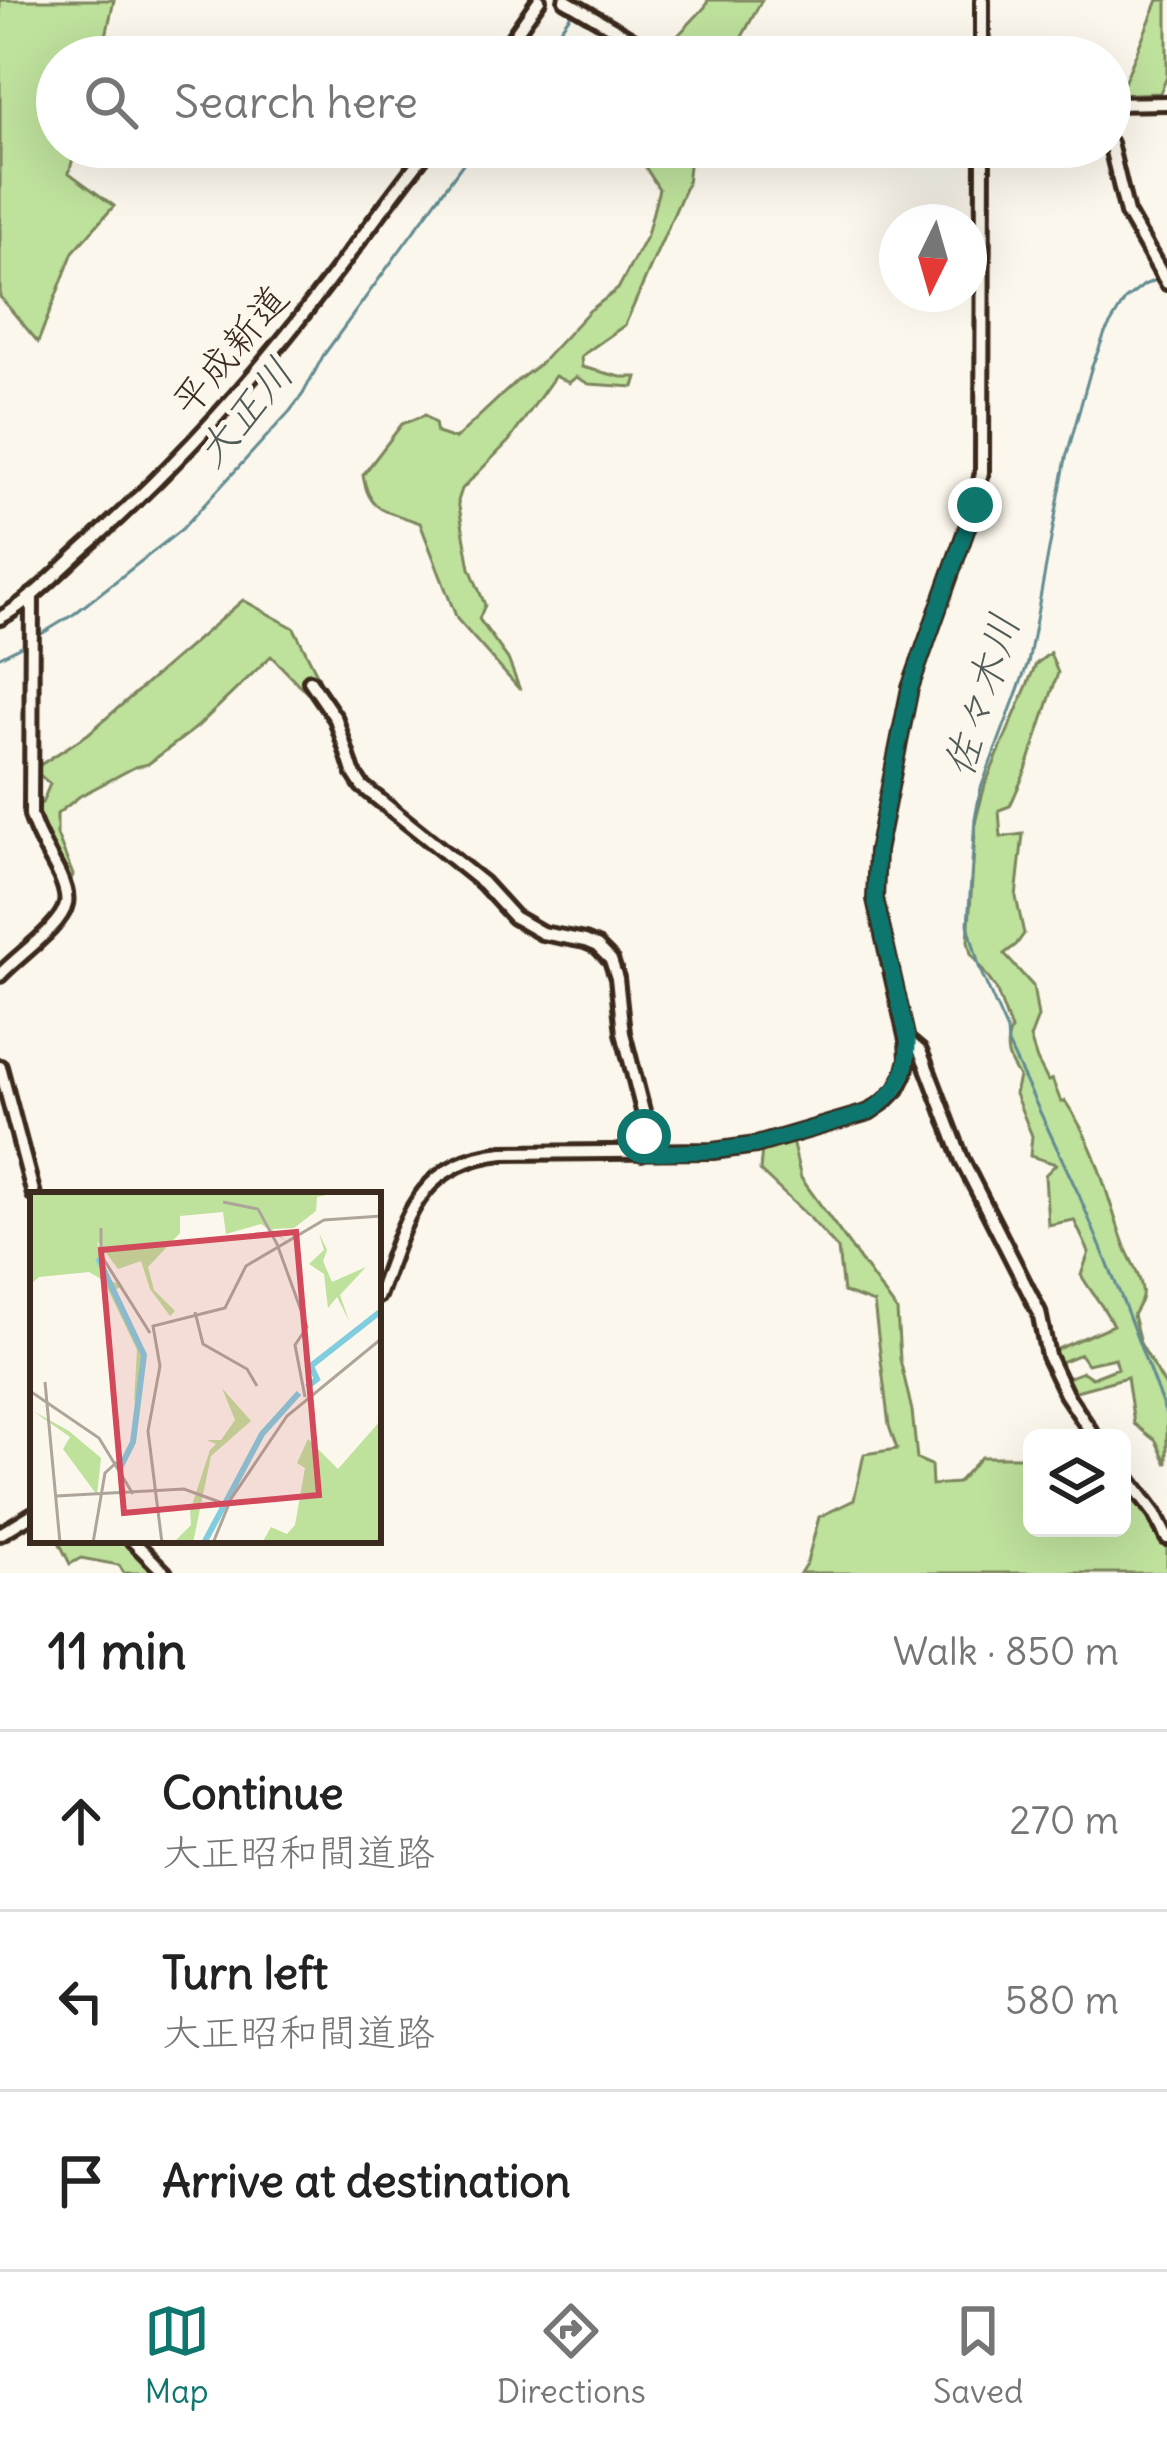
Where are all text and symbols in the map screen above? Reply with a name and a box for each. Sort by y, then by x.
search box [36,36,1131,168]
icon: search [78,69,144,135]
text: Search here [174,74,418,130]
north arrow [879,204,987,312]
street label: 平成新道 [161,274,299,426]
water label: 大正川 [184,347,304,477]
route end [948,478,1002,532]
water label: 佐々木川 [932,607,1030,783]
route start [617,1109,671,1163]
inset map [30,1192,381,1543]
map controls [1023,1429,1131,1537]
button: layers [1023,1429,1131,1537]
text: 11 min [48,1619,186,1683]
text: Walk · 850 m [893,1627,1119,1676]
text: Continue [162,1765,344,1821]
icon: ahead [48,1788,114,1854]
text: 270 m [1009,1796,1119,1845]
text: 大正昭和間道路 [162,1828,435,1877]
text: Turn left [162,1945,328,2001]
icon: left [48,1968,114,2034]
text: 580 m [1005,1976,1119,2025]
text: 大正昭和間道路 [162,2008,435,2057]
icon: arrive [48,2148,114,2214]
text: Arrive at destination [162,2153,571,2209]
tab: Map [144,2298,210,2412]
tab: Directions [497,2298,646,2412]
tab: Saved [933,2298,1023,2412]

